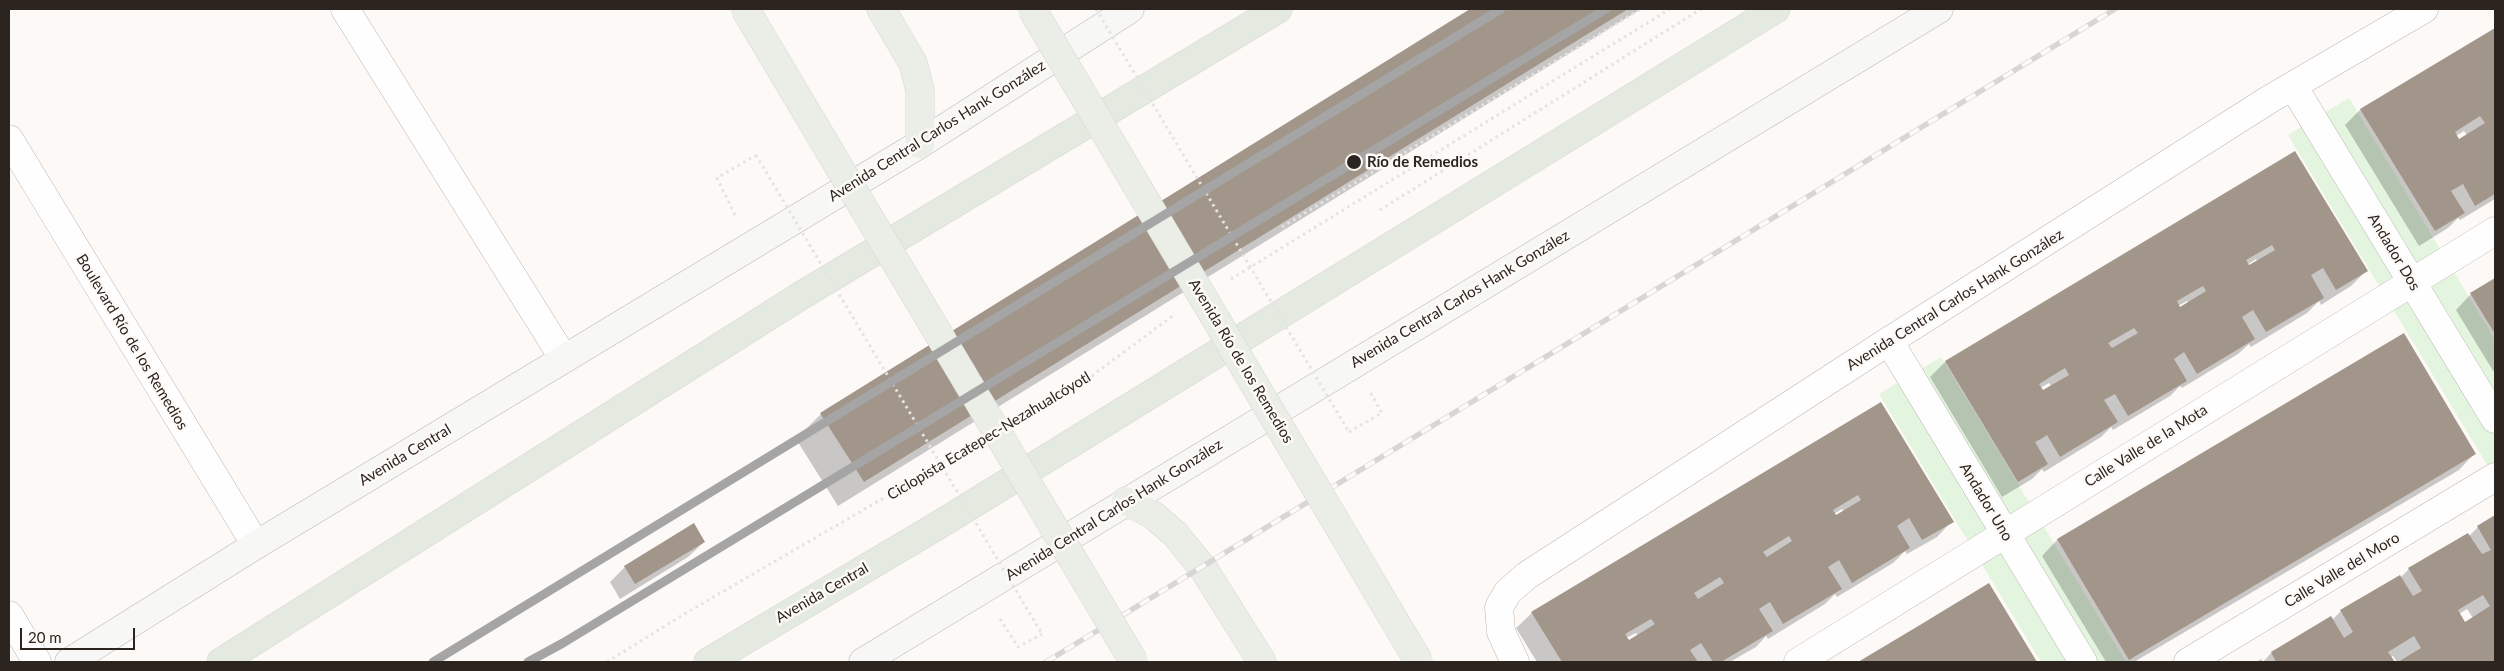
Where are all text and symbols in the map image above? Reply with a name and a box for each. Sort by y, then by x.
street label: Avenida Central Carlos Hank González [825,57,1049,205]
marker: Río de Remedios [1345,153,1363,171]
place label: Río de Remedios [1367,153,1478,171]
street label: Andador Dos [2364,210,2424,294]
street label: Avenida Central Carlos Hank González [1347,226,1573,372]
street label: Avenida Central Carlos Hank González [1843,226,2067,374]
street label: Boulevard Río de los Remedios [72,251,192,433]
street label: Avenida Río de los Remedios [1185,276,1297,446]
street label: Ciclopista Ecatepec-Nezahualcóyotl [884,368,1094,504]
street label: Calle Valle de la Mota [2081,401,2211,491]
street label: Avenida Central [356,420,454,490]
street label: Avenida Central Carlos Hank González [1002,436,1226,584]
street label: Andador Uno [1956,460,2016,544]
street label: Calle Valle del Moro [2281,528,2403,612]
street label: Avenida Central [772,559,872,627]
scale bar [22,618,138,650]
text: 20 m [28,628,62,646]

